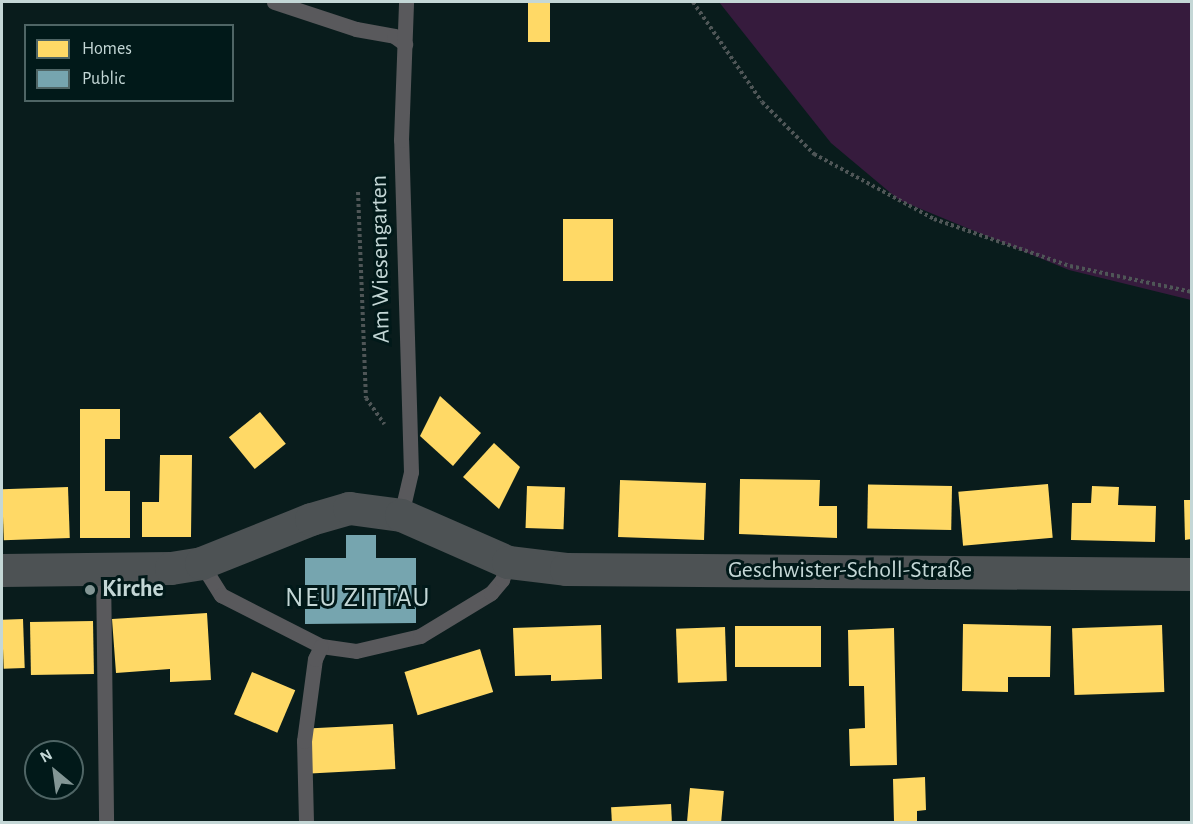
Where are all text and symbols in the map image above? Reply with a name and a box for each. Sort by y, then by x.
legend [24,24,234,102]
text: Homes [82,40,132,58]
text: Public [82,70,125,88]
street label: Am Wiesengarten [365,175,397,343]
street label: Geschwister-Scholl-Straße [728,557,972,585]
place label: Kirche [102,576,164,604]
district label: NEU ZITTAU [285,582,431,614]
marker: Kirche [83,583,97,597]
north arrow [24,740,84,800]
text: N [37,746,55,766]

